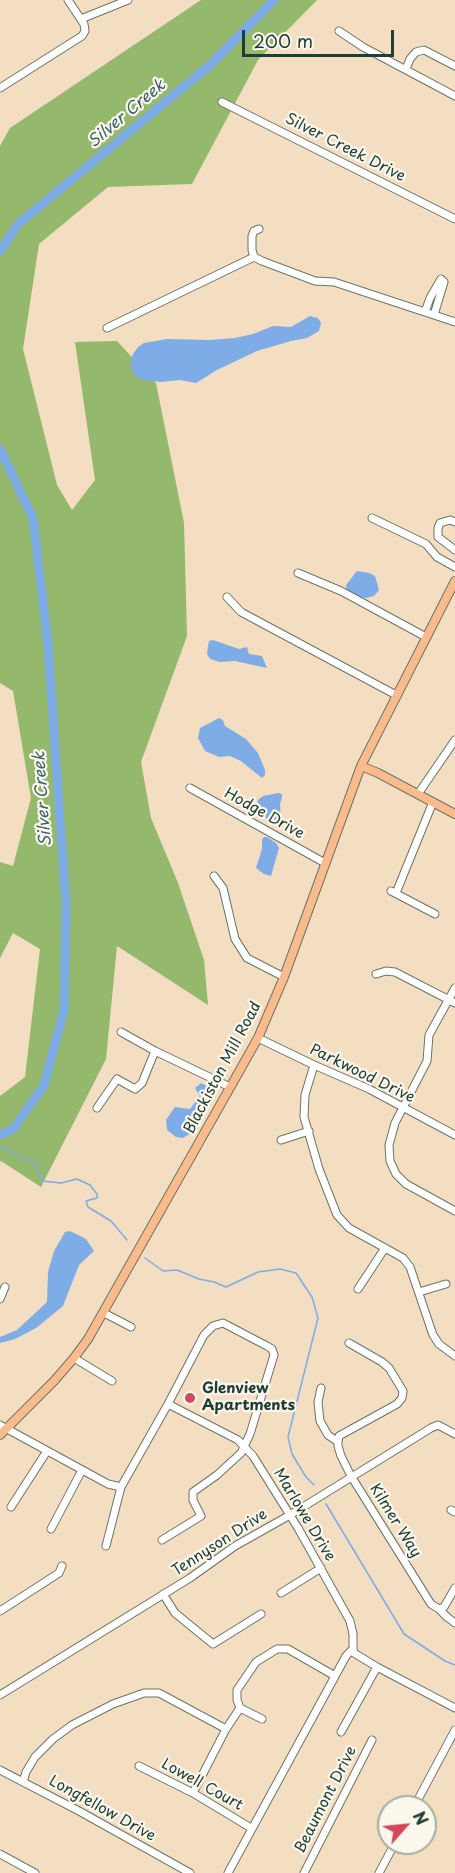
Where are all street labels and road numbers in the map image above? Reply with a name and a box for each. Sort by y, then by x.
street label: Silver Creek Drive [282,110,408,186]
street label: Hodge Drive [221,785,307,843]
street label: Blackiston Mill Road [181,999,265,1137]
street label: Parkwood Drive [307,1041,417,1107]
street label: Marlowe Drive [269,1465,339,1565]
street label: Kilmer Way [365,1481,425,1561]
street label: Tennyson Drive [169,1506,271,1580]
street label: Beaumont Drive [291,1743,361,1857]
street label: Lowell Court [158,1755,246,1815]
street label: Longfellow Drive [46,1772,158,1846]

